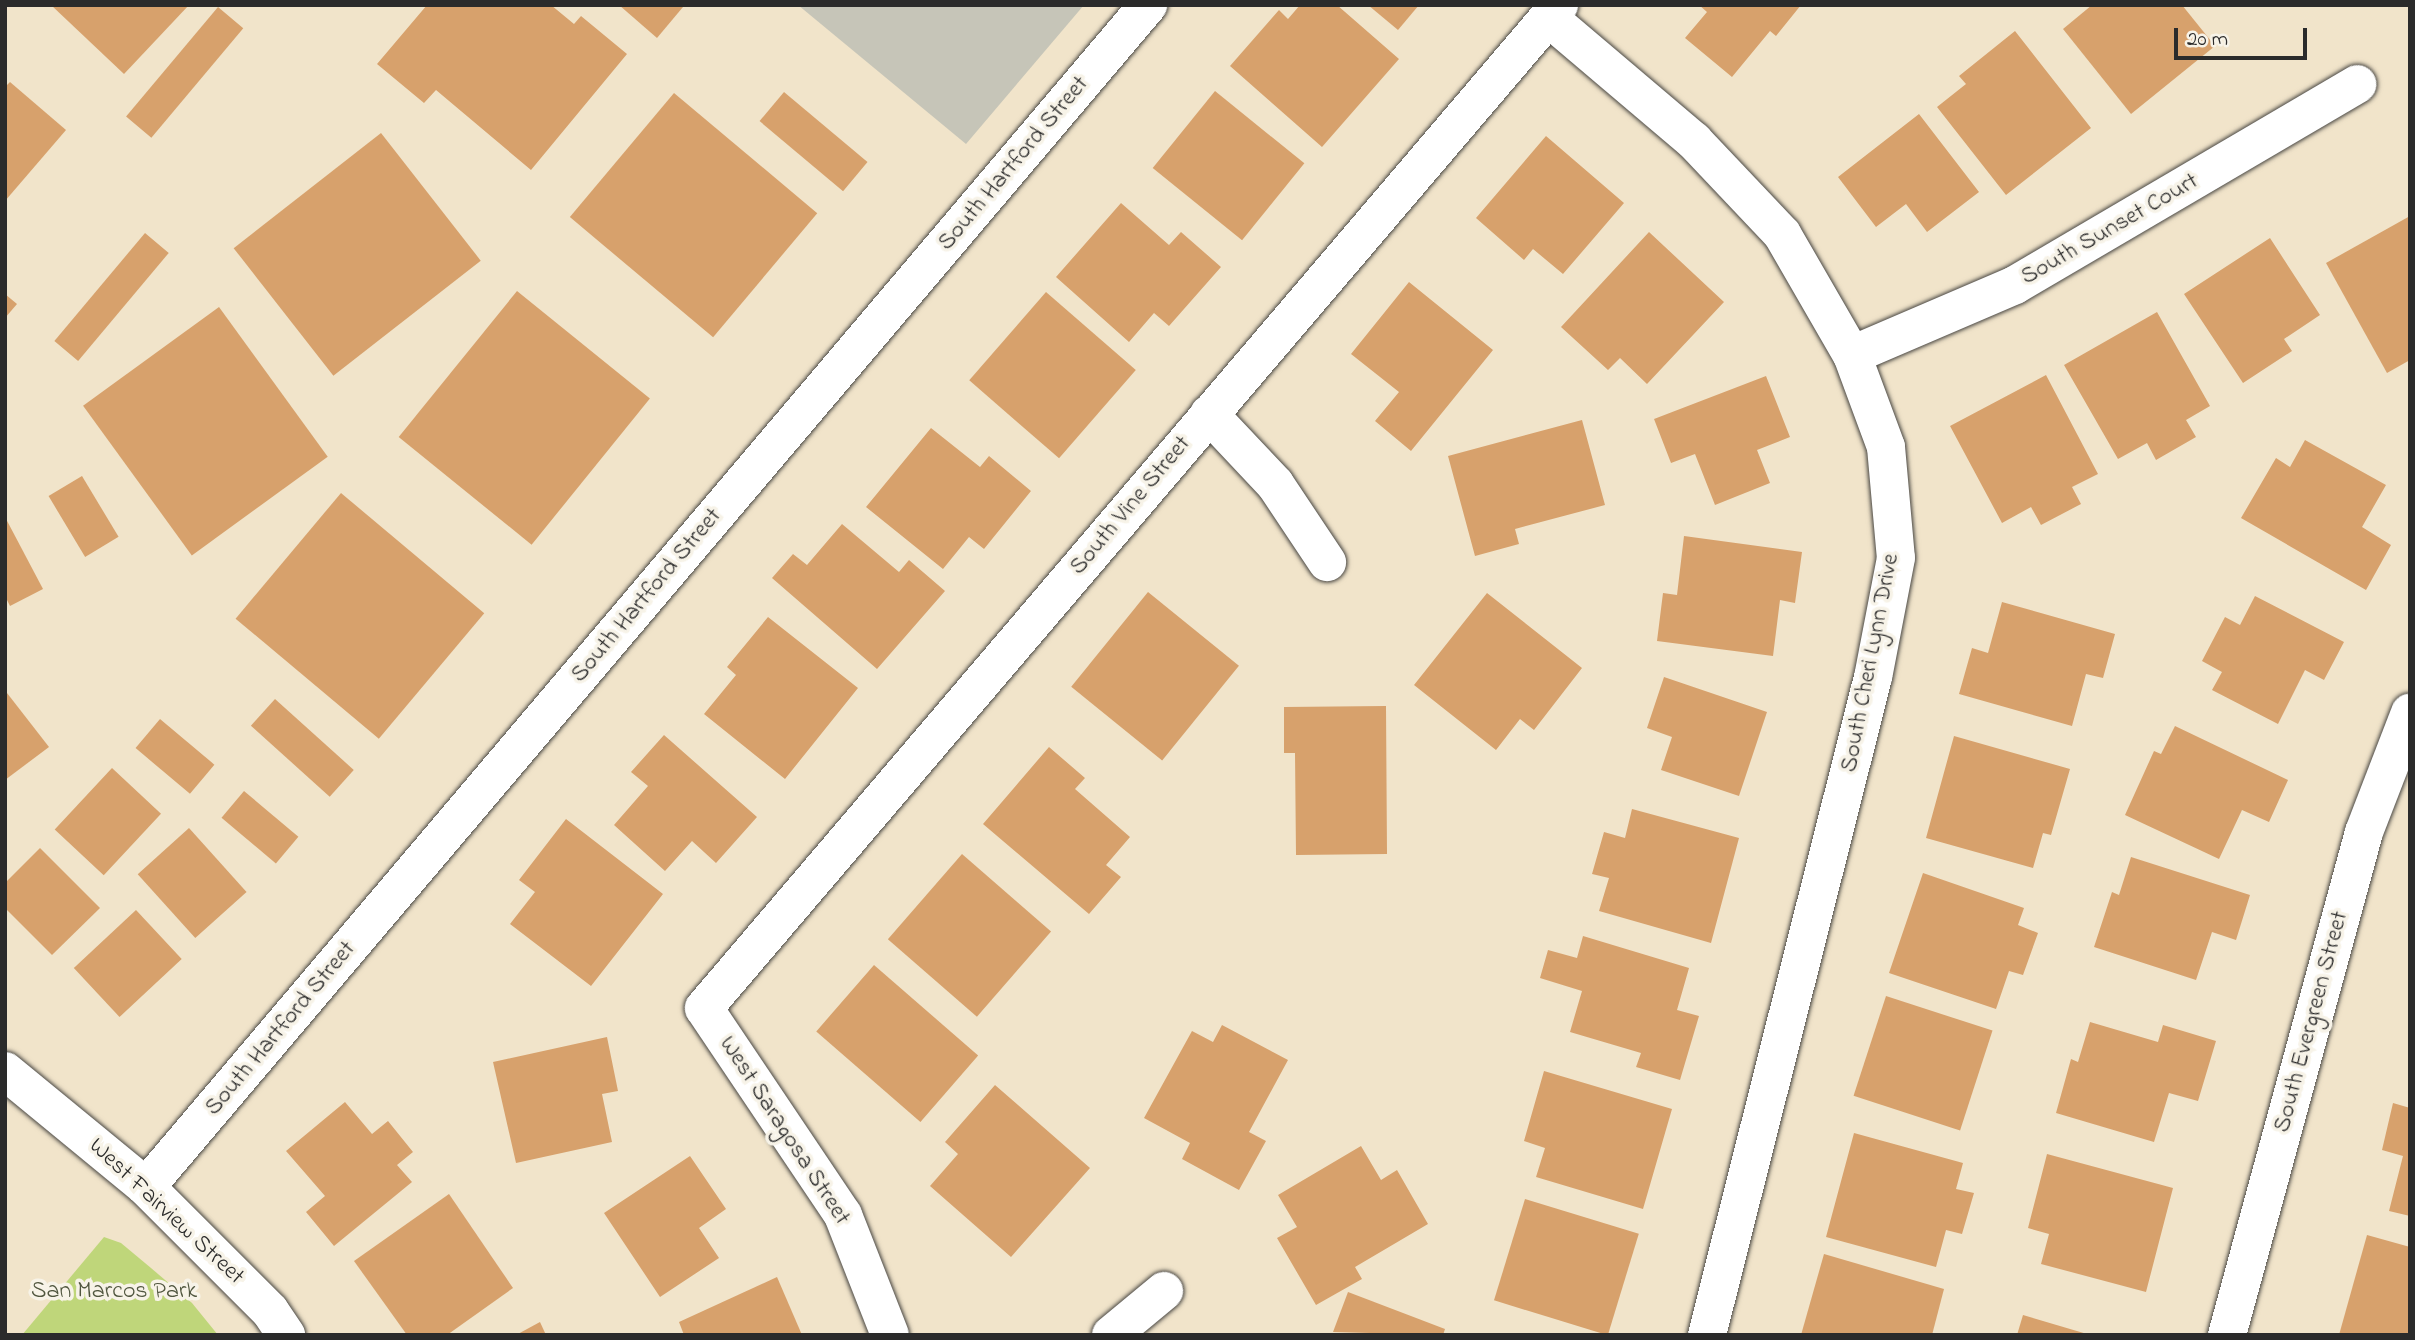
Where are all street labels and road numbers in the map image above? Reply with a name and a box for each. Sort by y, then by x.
street label: South Hartford Street [933,71,1095,257]
street label: South Sunset Court [2016,168,2204,292]
street label: South Vine Street [1064,431,1198,581]
street label: South Hartford Street [566,503,728,689]
street label: South Cheri Lynn Drive [1836,551,1906,775]
street label: South Evergreen Street [2269,908,2355,1136]
street label: South Hartford Street [200,936,362,1122]
street label: West Saragosa Street [712,1031,856,1231]
street label: West Fairview Street [82,1132,250,1292]

